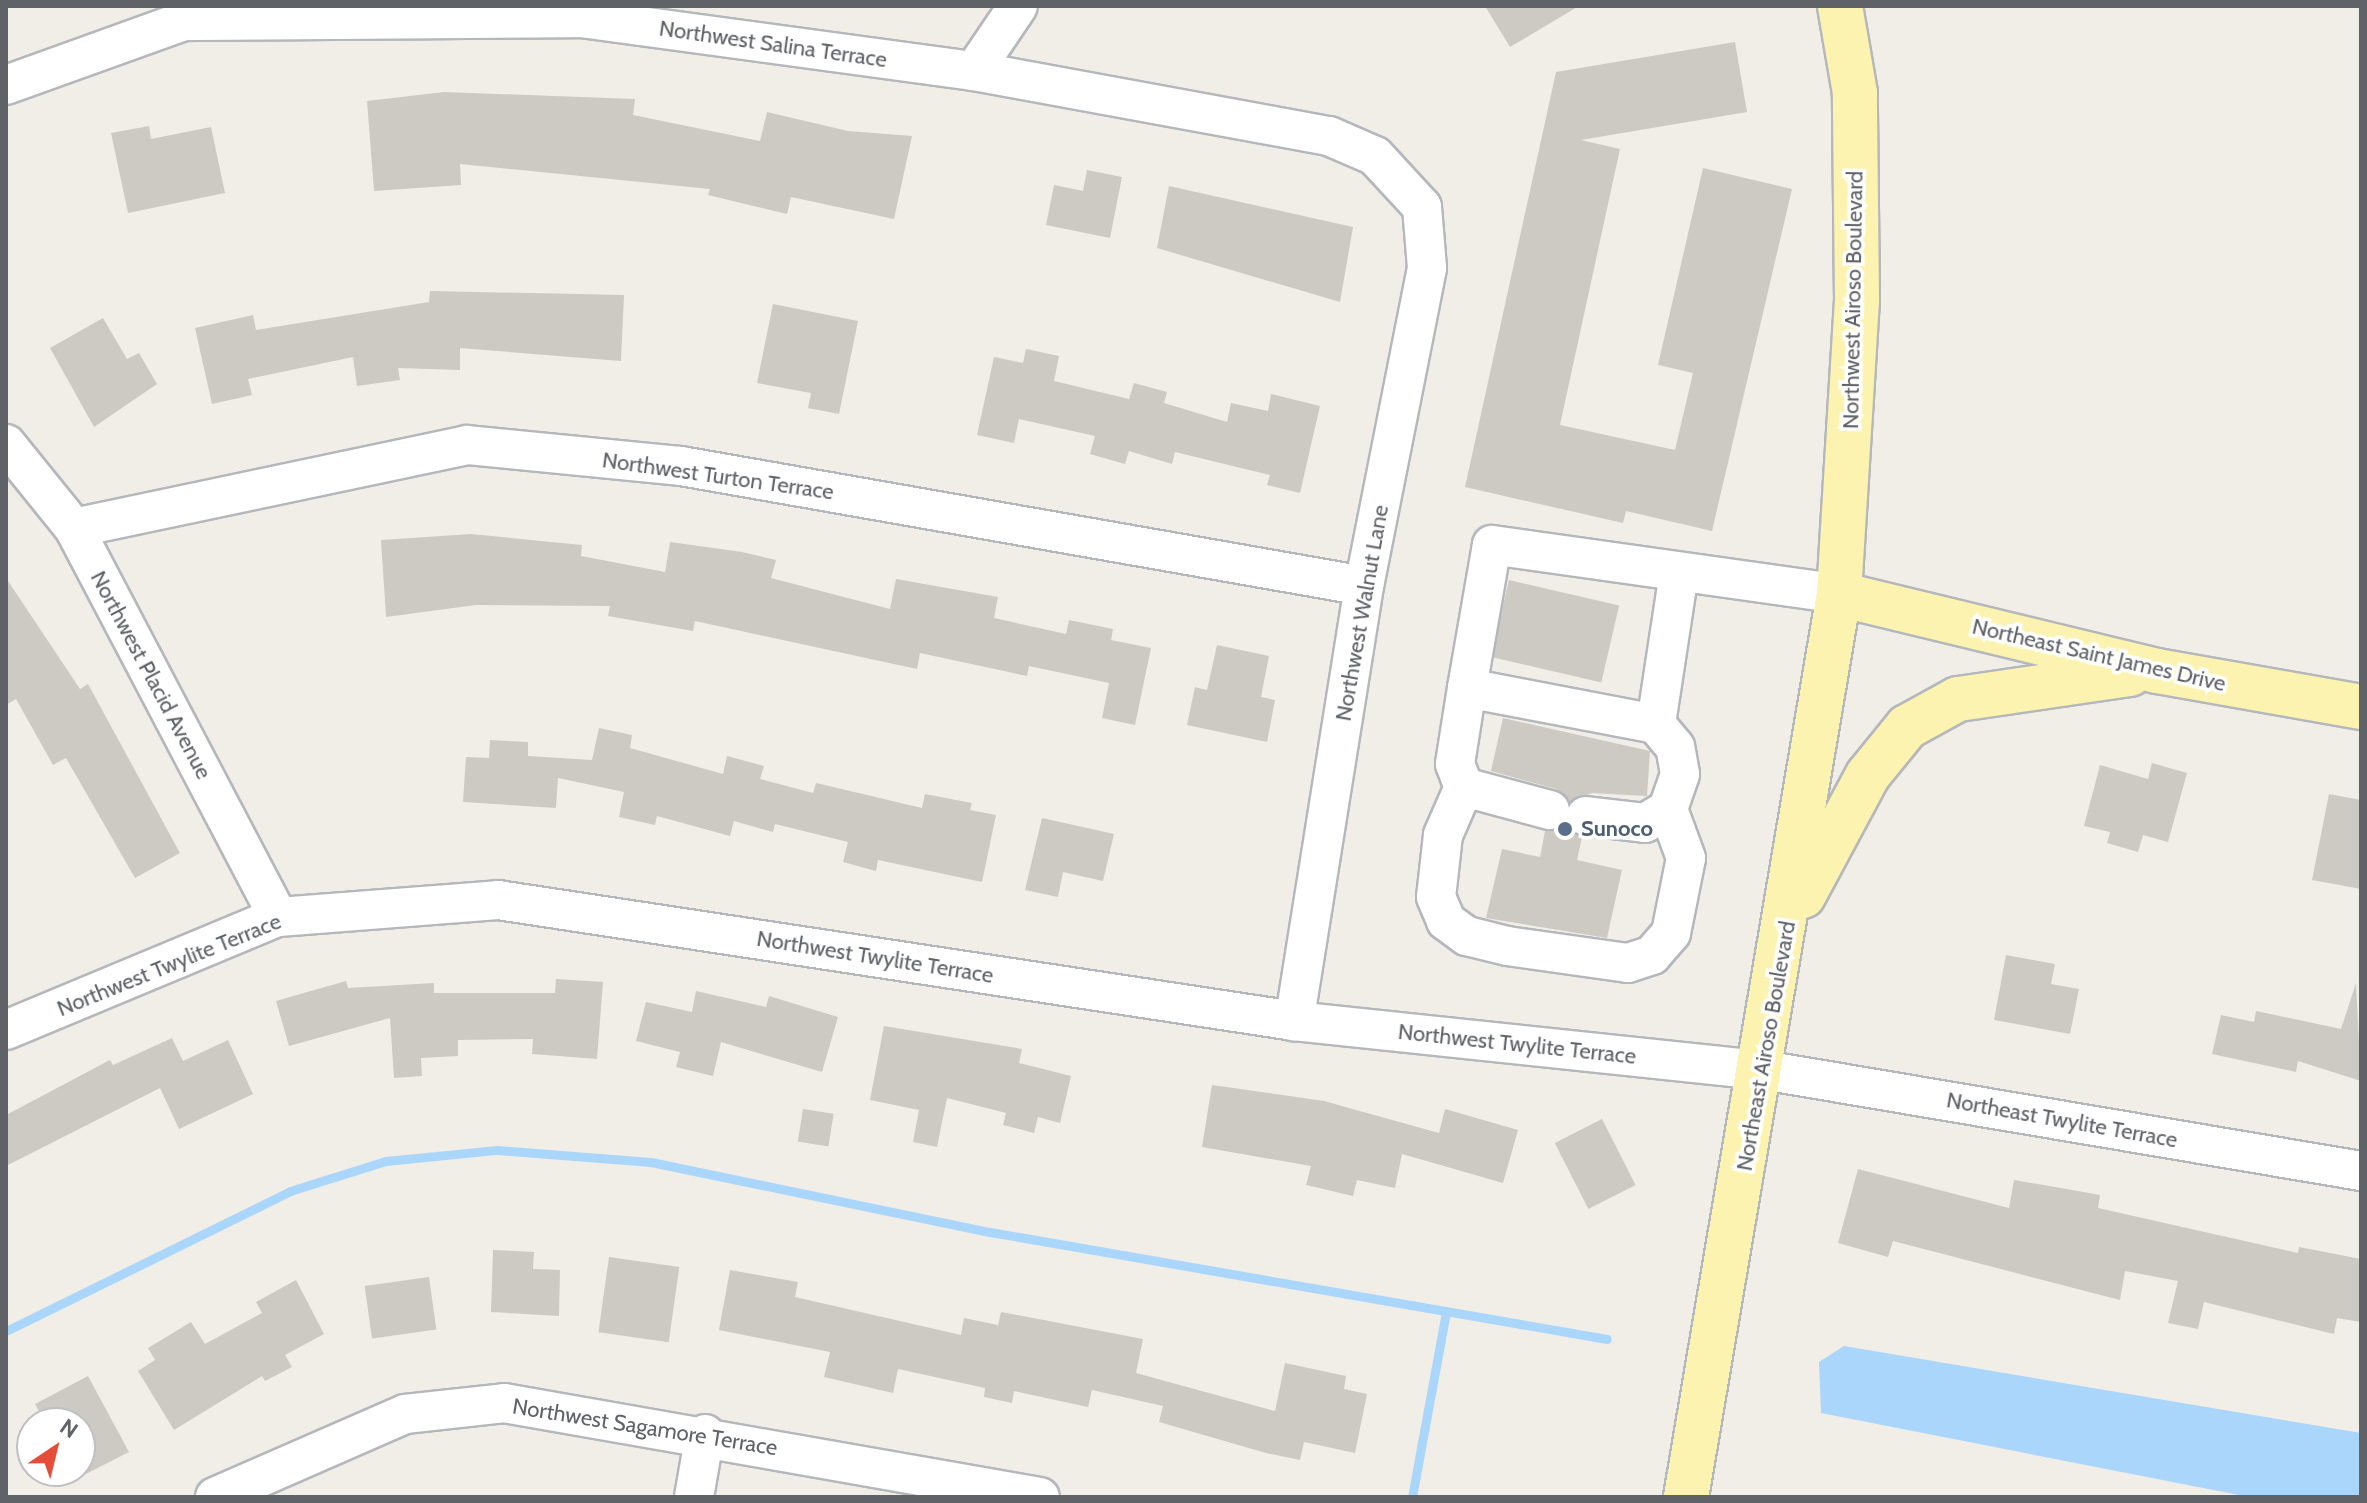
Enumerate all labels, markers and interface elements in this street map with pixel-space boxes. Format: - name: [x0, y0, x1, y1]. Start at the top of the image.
- street label: Northwest Salina Terrace: [657, 15, 889, 73]
- street label: Northwest Airoso Boulevard: [1838, 171, 1868, 429]
- street label: Northwest Turton Terrace: [601, 447, 835, 505]
- street label: Northwest Walnut Lane: [1330, 503, 1394, 723]
- street label: Northwest Placid Avenue: [85, 566, 217, 784]
- street label: Northeast Saint James Drive: [1970, 613, 2228, 697]
- place label: Sunoco: [1581, 816, 1653, 842]
- marker: Sunoco: [1556, 820, 1574, 838]
- street label: Northwest Twylite Terrace: [53, 908, 285, 1022]
- street label: Northeast Airoso Boulevard: [1731, 919, 1801, 1173]
- street label: Northwest Twylite Terrace: [755, 925, 995, 989]
- street label: Northwest Twylite Terrace: [1397, 1018, 1637, 1070]
- street label: Northeast Twylite Terrace: [1944, 1087, 2180, 1153]
- street label: Northwest Sagamore Terrace: [511, 1393, 779, 1461]
- north arrow: [16, 1407, 96, 1487]
- text: N: [55, 1413, 83, 1444]

